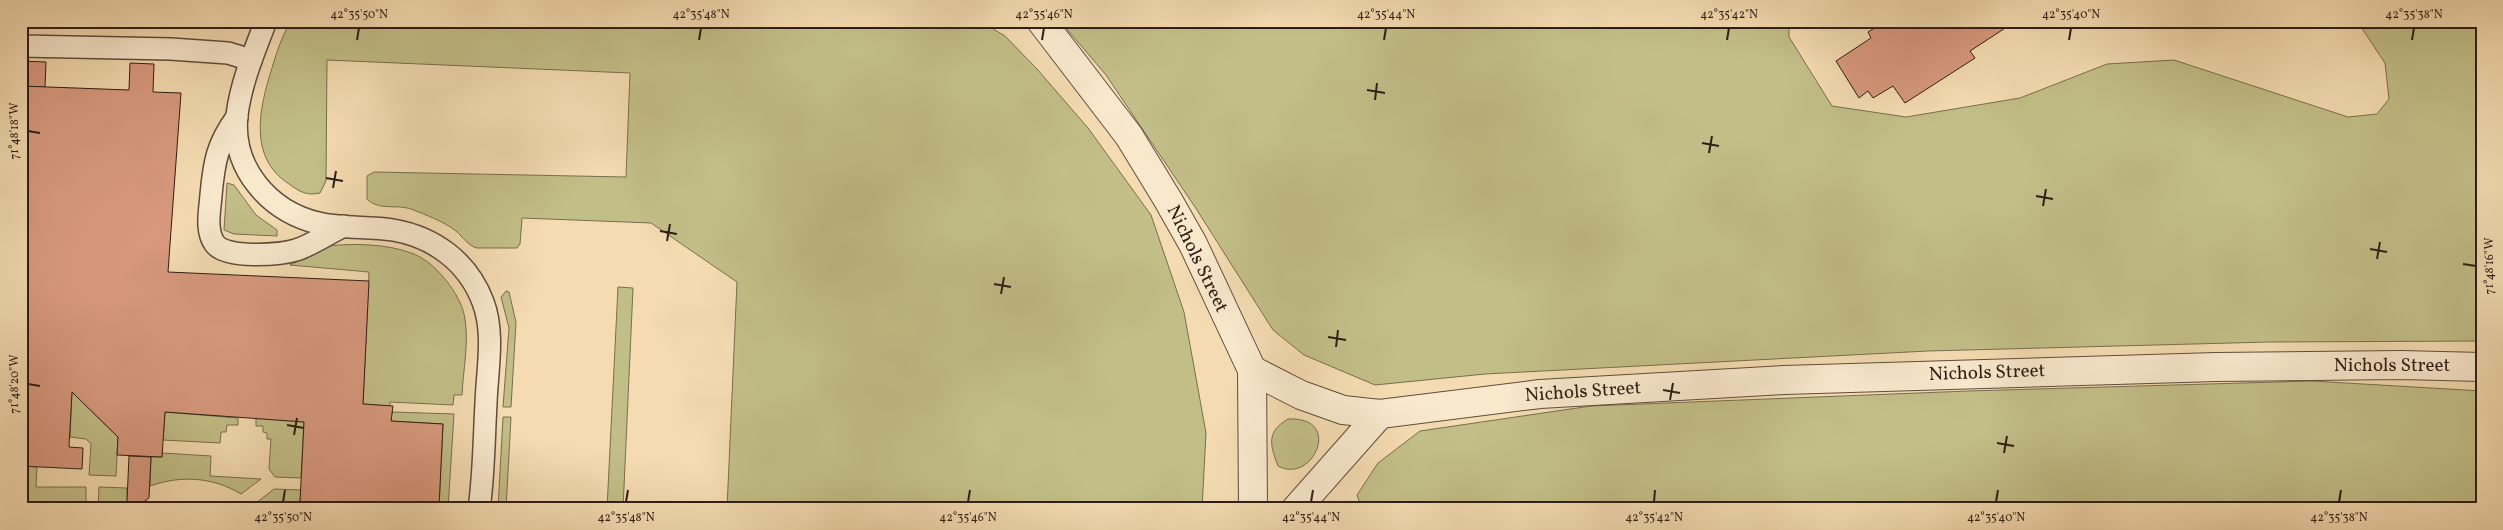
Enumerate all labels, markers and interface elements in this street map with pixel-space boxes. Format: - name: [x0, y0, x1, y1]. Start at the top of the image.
- text: 42°35'50"N: [330, 7, 388, 23]
- text: 42°35'48"N: [672, 7, 730, 23]
- text: 42°35'46"N: [1015, 7, 1073, 23]
- text: 42°35'44"N: [1357, 7, 1415, 23]
- text: 42°35'42"N: [1700, 7, 1758, 23]
- text: 42°35'40"N: [2042, 7, 2100, 23]
- text: 42°35'38"N: [2385, 7, 2443, 23]
- text: 71°48'18"W: [7, 103, 23, 159]
- street label: Nichols Street: [1160, 201, 1234, 317]
- text: 71°48'16"W: [2482, 238, 2498, 294]
- street label: Nichols Street: [2334, 353, 2451, 379]
- text: 71°48'20"W: [7, 354, 23, 414]
- street label: Nichols Street: [1928, 358, 2046, 388]
- street label: Nichols Street: [1524, 375, 1642, 409]
- text: 42°35'50"N: [254, 510, 312, 526]
- text: 42°35'48"N: [597, 510, 655, 526]
- text: 42°35'46"N: [939, 510, 997, 526]
- text: 42°35'44"N: [1282, 510, 1340, 526]
- text: 42°35'42"N: [1625, 510, 1683, 526]
- text: 42°35'40"N: [1967, 510, 2025, 526]
- text: 42°35'38"N: [2310, 510, 2368, 526]

